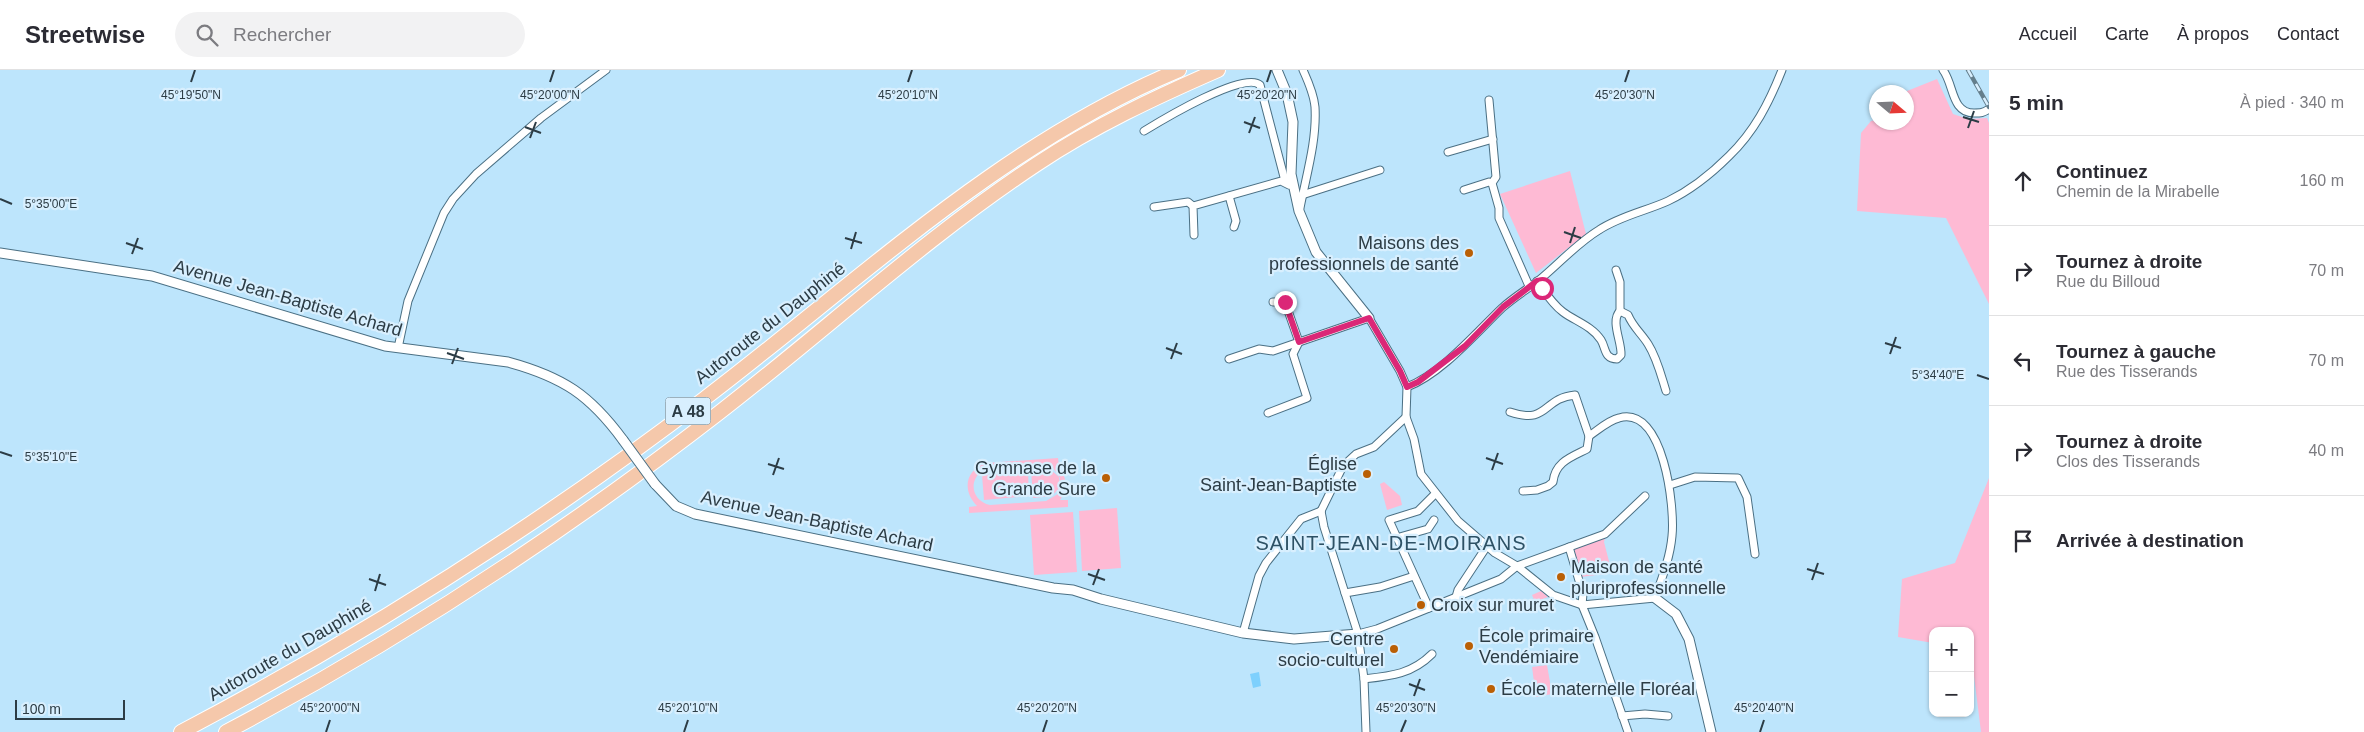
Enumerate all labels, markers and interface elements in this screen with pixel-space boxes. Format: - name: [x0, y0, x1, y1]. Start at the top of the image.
- search box: [175, 12, 525, 57]
- text: Streetwise: [25, 21, 145, 48]
- icon: search: [193, 21, 221, 49]
- text: Rechercher: [233, 24, 331, 45]
- text: Accueil: [2019, 24, 2077, 44]
- text: Carte: [2105, 24, 2149, 44]
- text: À propos: [2177, 24, 2249, 44]
- text: Contact: [2277, 24, 2339, 44]
- north arrow: [1869, 85, 1914, 130]
- text: 45°19'50"N: [161, 88, 221, 102]
- text: 45°20'00"N: [520, 88, 580, 102]
- text: 45°20'10"N: [878, 88, 938, 102]
- text: 45°20'20"N: [1237, 88, 1297, 102]
- text: 45°20'30"N: [1595, 88, 1655, 102]
- text: 5 min: [2009, 91, 2064, 114]
- text: À pied · 340 m: [2240, 94, 2344, 111]
- text: Continuez: [2056, 161, 2148, 182]
- icon: ahead: [2009, 167, 2037, 195]
- text: 160 m: [2300, 172, 2344, 189]
- text: Chemin de la Mirabelle: [2056, 183, 2220, 200]
- text: 5°35'00"E: [25, 197, 77, 211]
- place label: Maisons des professionnels de santé: [1269, 233, 1459, 274]
- marker: Maisons des professionnels de santé: [1463, 247, 1475, 259]
- text: Tournez à droite: [2056, 251, 2202, 272]
- street label: Avenue Jean-Baptiste Achard: [171, 256, 405, 340]
- icon: right: [2009, 257, 2037, 285]
- street label: Autoroute du Dauphiné: [691, 258, 849, 388]
- text: 70 m: [2308, 262, 2344, 279]
- text: Rue du Billoud: [2056, 273, 2160, 290]
- route start: [1531, 277, 1554, 300]
- route end: [1274, 291, 1297, 314]
- text: Tournez à gauche: [2056, 341, 2216, 362]
- icon: left: [2009, 347, 2037, 375]
- text: 70 m: [2308, 352, 2344, 369]
- text: Rue des Tisserands: [2056, 363, 2197, 380]
- text: 5°34'40"E: [1912, 368, 1964, 382]
- road number: A 48: [666, 398, 710, 424]
- text: Tournez à droite: [2056, 431, 2202, 452]
- icon: right: [2009, 437, 2037, 465]
- text: 40 m: [2308, 442, 2344, 459]
- text: 5°35'10"E: [25, 450, 77, 464]
- text: Clos des Tisserands: [2056, 453, 2200, 470]
- place label: Église Saint-Jean-Baptiste: [1200, 454, 1357, 495]
- place label: Gymnase de la Grande Sure: [975, 458, 1097, 499]
- marker: Église Saint-Jean-Baptiste: [1361, 468, 1373, 480]
- marker: Gymnase de la Grande Sure: [1100, 472, 1112, 484]
- street label: Avenue Jean-Baptiste Achard: [699, 487, 935, 555]
- icon: arrive: [2009, 527, 2037, 555]
- text: Arrivée à destination: [2056, 530, 2244, 551]
- district label: SAINT-JEAN-DE-MOIRANS: [1255, 532, 1527, 554]
- place label: Maison de santé pluriprofessionnelle: [1571, 557, 1726, 598]
- marker: Maison de santé pluriprofessionnelle: [1555, 571, 1567, 583]
- street label: Autoroute du Dauphiné: [205, 595, 375, 705]
- place label: Croix sur muret: [1431, 595, 1554, 615]
- marker: Croix sur muret: [1415, 599, 1427, 611]
- place label: École primaire Vendémiaire: [1479, 626, 1594, 667]
- map controls: [1929, 627, 1974, 717]
- button: +: [1929, 627, 1974, 672]
- place label: Centre socio-culturel: [1278, 629, 1384, 670]
- marker: École primaire Vendémiaire: [1463, 640, 1475, 652]
- marker: Centre socio-culturel: [1388, 643, 1400, 655]
- button: −: [1929, 672, 1974, 717]
- place label: École maternelle Floréal: [1501, 679, 1695, 699]
- marker: École maternelle Floréal: [1485, 683, 1497, 695]
- scale bar: [15, 697, 125, 720]
- text: 100 m: [22, 701, 61, 717]
- text: 45°20'00"N: [300, 701, 360, 715]
- text: 45°20'10"N: [658, 701, 718, 715]
- text: 45°20'20"N: [1017, 701, 1077, 715]
- text: 45°20'30"N: [1376, 701, 1436, 715]
- text: 45°20'40"N: [1734, 701, 1794, 715]

